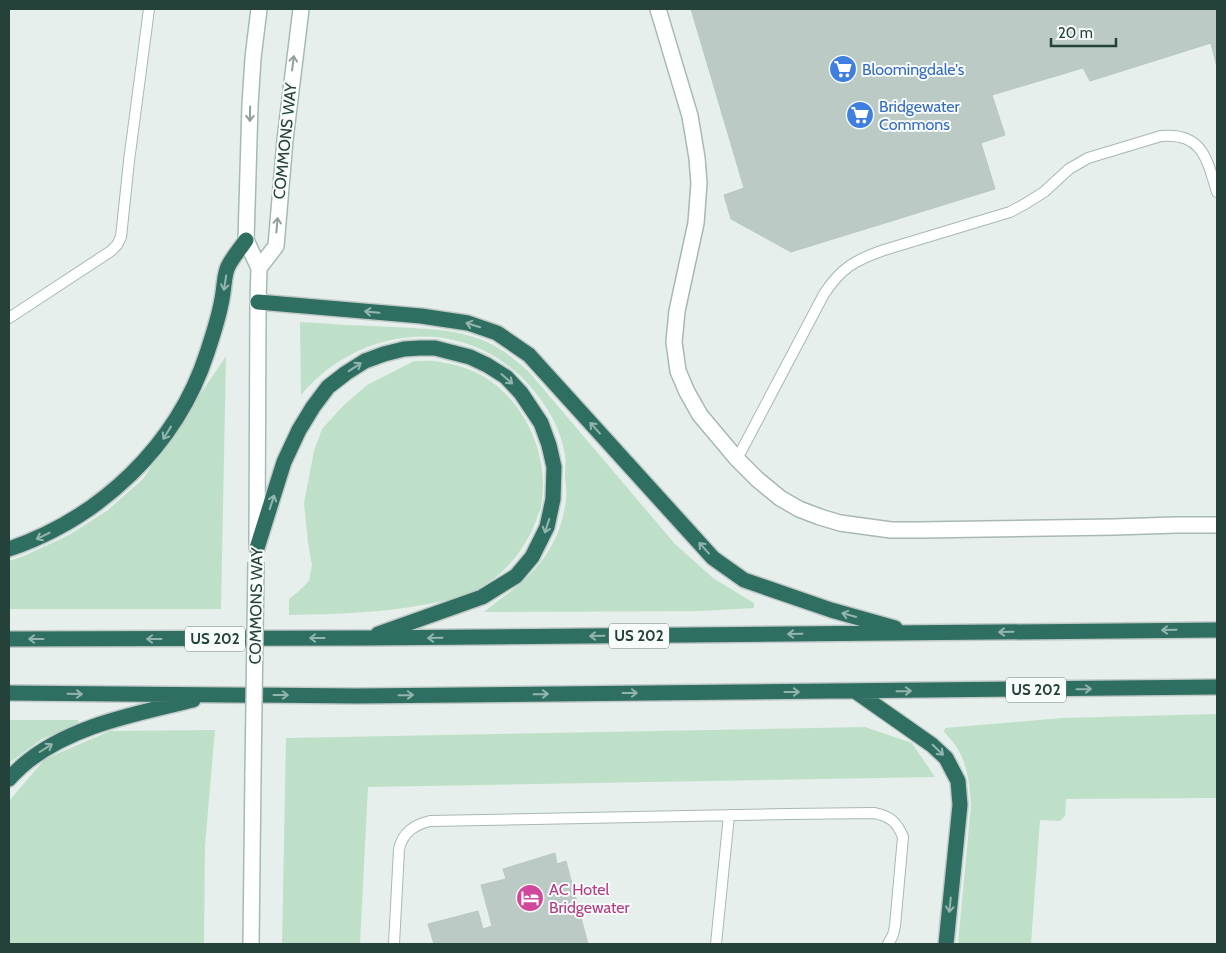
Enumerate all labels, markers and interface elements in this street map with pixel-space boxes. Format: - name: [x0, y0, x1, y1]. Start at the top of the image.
- scale bar: [1051, 15, 1116, 47]
- text: 20 m: [1058, 24, 1093, 42]
- supermarket icon: Bloomingdale's: [828, 54, 858, 84]
- one-way arrow: [288, 56, 298, 72]
- place label: Bloomingdale's: [862, 60, 965, 79]
- street label: COMMONS WAY: [269, 81, 301, 200]
- place label: Bridgewater Commons: [879, 97, 961, 134]
- supermarket icon: Bridgewater Commons: [845, 100, 875, 130]
- one-way arrow: [245, 106, 255, 122]
- one-way arrow: [273, 217, 282, 233]
- one-way arrow: [219, 275, 229, 291]
- one-way arrow: [365, 307, 381, 316]
- one-way arrow: [465, 320, 481, 330]
- one-way arrow: [348, 362, 362, 372]
- one-way arrow: [500, 373, 513, 384]
- one-way arrow: [589, 421, 601, 434]
- one-way arrow: [161, 426, 172, 440]
- one-way arrow: [267, 494, 277, 510]
- one-way arrow: [541, 518, 551, 534]
- one-way arrow: [36, 531, 51, 541]
- one-way arrow: [698, 542, 710, 555]
- street label: COMMONS WAY: [245, 547, 267, 665]
- one-way arrow: [842, 610, 858, 620]
- road number: US 202: [609, 624, 669, 648]
- road number: US 202: [185, 626, 245, 652]
- one-way arrow: [1161, 626, 1177, 635]
- one-way arrow: [998, 627, 1014, 637]
- one-way arrow: [787, 629, 803, 639]
- one-way arrow: [589, 631, 606, 641]
- one-way arrow: [309, 633, 326, 643]
- one-way arrow: [427, 633, 443, 642]
- one-way arrow: [29, 634, 45, 644]
- one-way arrow: [147, 634, 163, 644]
- road number: US 202: [1006, 678, 1066, 702]
- one-way arrow: [1076, 684, 1092, 694]
- one-way arrow: [896, 686, 912, 696]
- one-way arrow: [784, 687, 800, 697]
- one-way arrow: [621, 688, 637, 698]
- one-way arrow: [66, 689, 83, 699]
- one-way arrow: [533, 689, 549, 699]
- one-way arrow: [272, 690, 288, 700]
- one-way arrow: [398, 690, 414, 700]
- one-way arrow: [39, 743, 53, 753]
- one-way arrow: [931, 744, 944, 756]
- place label: AC Hotel Bridgewater: [549, 880, 631, 917]
- hotel icon: AC Hotel Bridgewater: [515, 883, 545, 913]
- one-way arrow: [945, 897, 955, 913]

